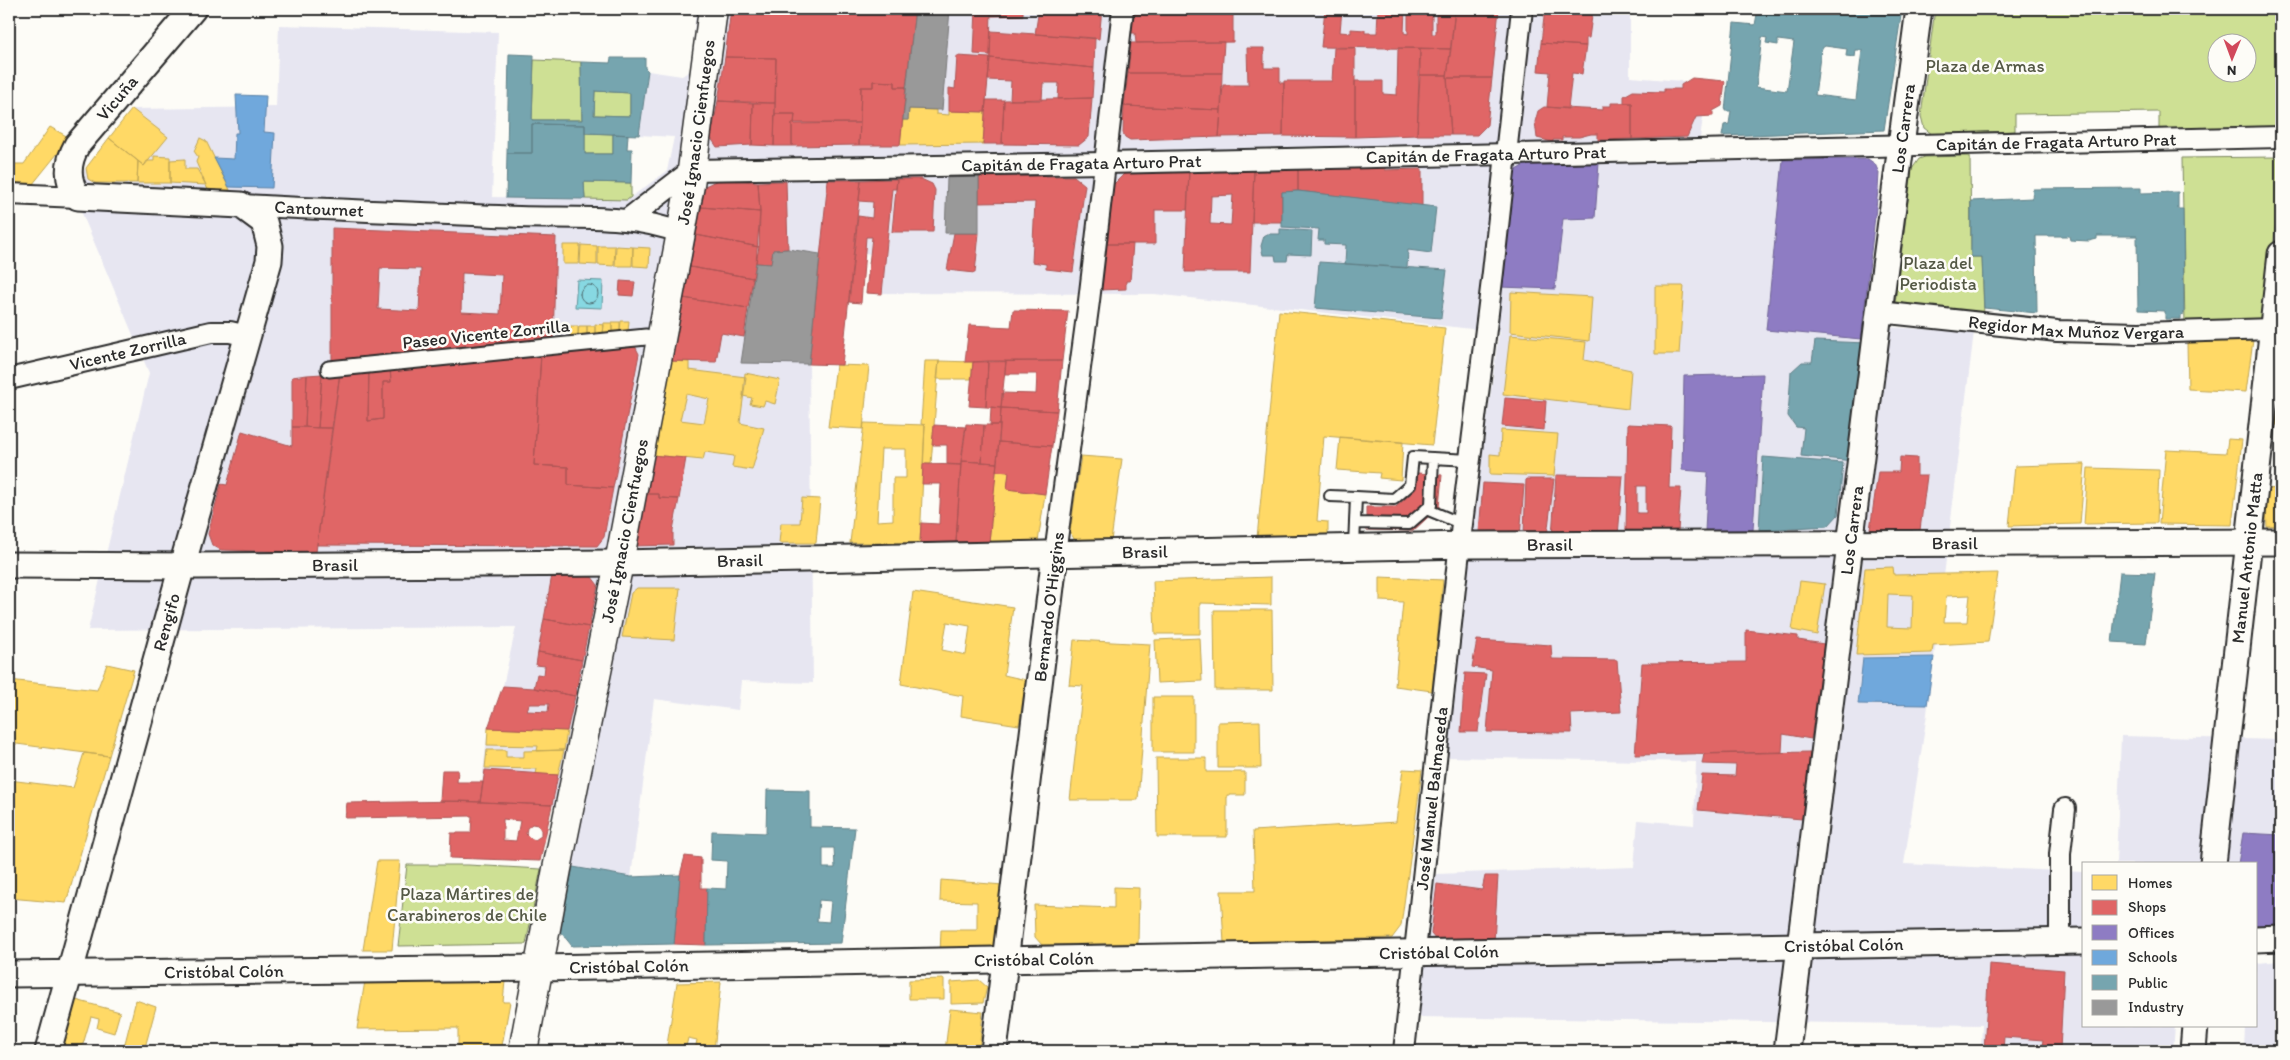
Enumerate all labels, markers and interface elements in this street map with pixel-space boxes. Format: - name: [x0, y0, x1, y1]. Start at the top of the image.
- north arrow: [2208, 32, 2258, 82]
- street label: José Ignacio Cienfuegos: [672, 38, 720, 227]
- park label: Plaza de Armas: [1926, 55, 2045, 77]
- text: N: [2227, 62, 2237, 79]
- street label: Vicuña: [92, 70, 143, 125]
- street label: Los Carrera: [1886, 82, 1920, 174]
- street label: Capitán de Fragata Arturo Prat: [1936, 128, 2177, 156]
- street label: Capitán de Fragata Arturo Prat: [1366, 141, 1607, 168]
- street label: Capitán de Fragata Arturo Prat: [961, 150, 1202, 176]
- street label: Cantournet: [274, 196, 364, 222]
- park label: Plaza del Periodista: [1899, 252, 1977, 295]
- street label: Regidor Max Muñoz Vergara: [1967, 311, 2185, 344]
- street label: Paseo Vicente Zorrilla: [401, 314, 571, 354]
- street label: Vicente Zorrilla: [67, 327, 189, 376]
- street label: José Ignacio Cienfuegos: [596, 437, 653, 625]
- street label: Manuel Antonio Matta: [2227, 471, 2268, 644]
- street label: Los Carrera: [1835, 483, 1868, 576]
- street label: Bernardo O'Higgins: [1029, 531, 1069, 683]
- street label: Brasil: [1932, 532, 1978, 554]
- street label: Brasil: [1527, 534, 1573, 556]
- street label: Brasil: [1122, 540, 1168, 563]
- street label: Brasil: [717, 549, 763, 572]
- street label: Brasil: [312, 554, 358, 576]
- street label: Rengifo: [148, 591, 185, 654]
- street label: José Manuel Balmaceda: [1411, 706, 1453, 891]
- legend: [2082, 862, 2258, 1028]
- text: Homes: [2128, 874, 2173, 892]
- park label: Plaza Mártires de Carabineros de Chile: [387, 883, 547, 926]
- text: Shops: [2128, 898, 2167, 916]
- text: Offices: [2128, 924, 2175, 942]
- street label: Cristóbal Colón: [1784, 933, 1904, 957]
- street label: Cristóbal Colón: [1379, 940, 1499, 964]
- street label: Cristóbal Colón: [974, 947, 1094, 971]
- text: Schools: [2128, 948, 2178, 966]
- street label: Cristóbal Colón: [569, 954, 689, 978]
- street label: Cristóbal Colón: [164, 960, 284, 983]
- text: Public: [2128, 974, 2168, 992]
- text: Industry: [2128, 998, 2184, 1016]

